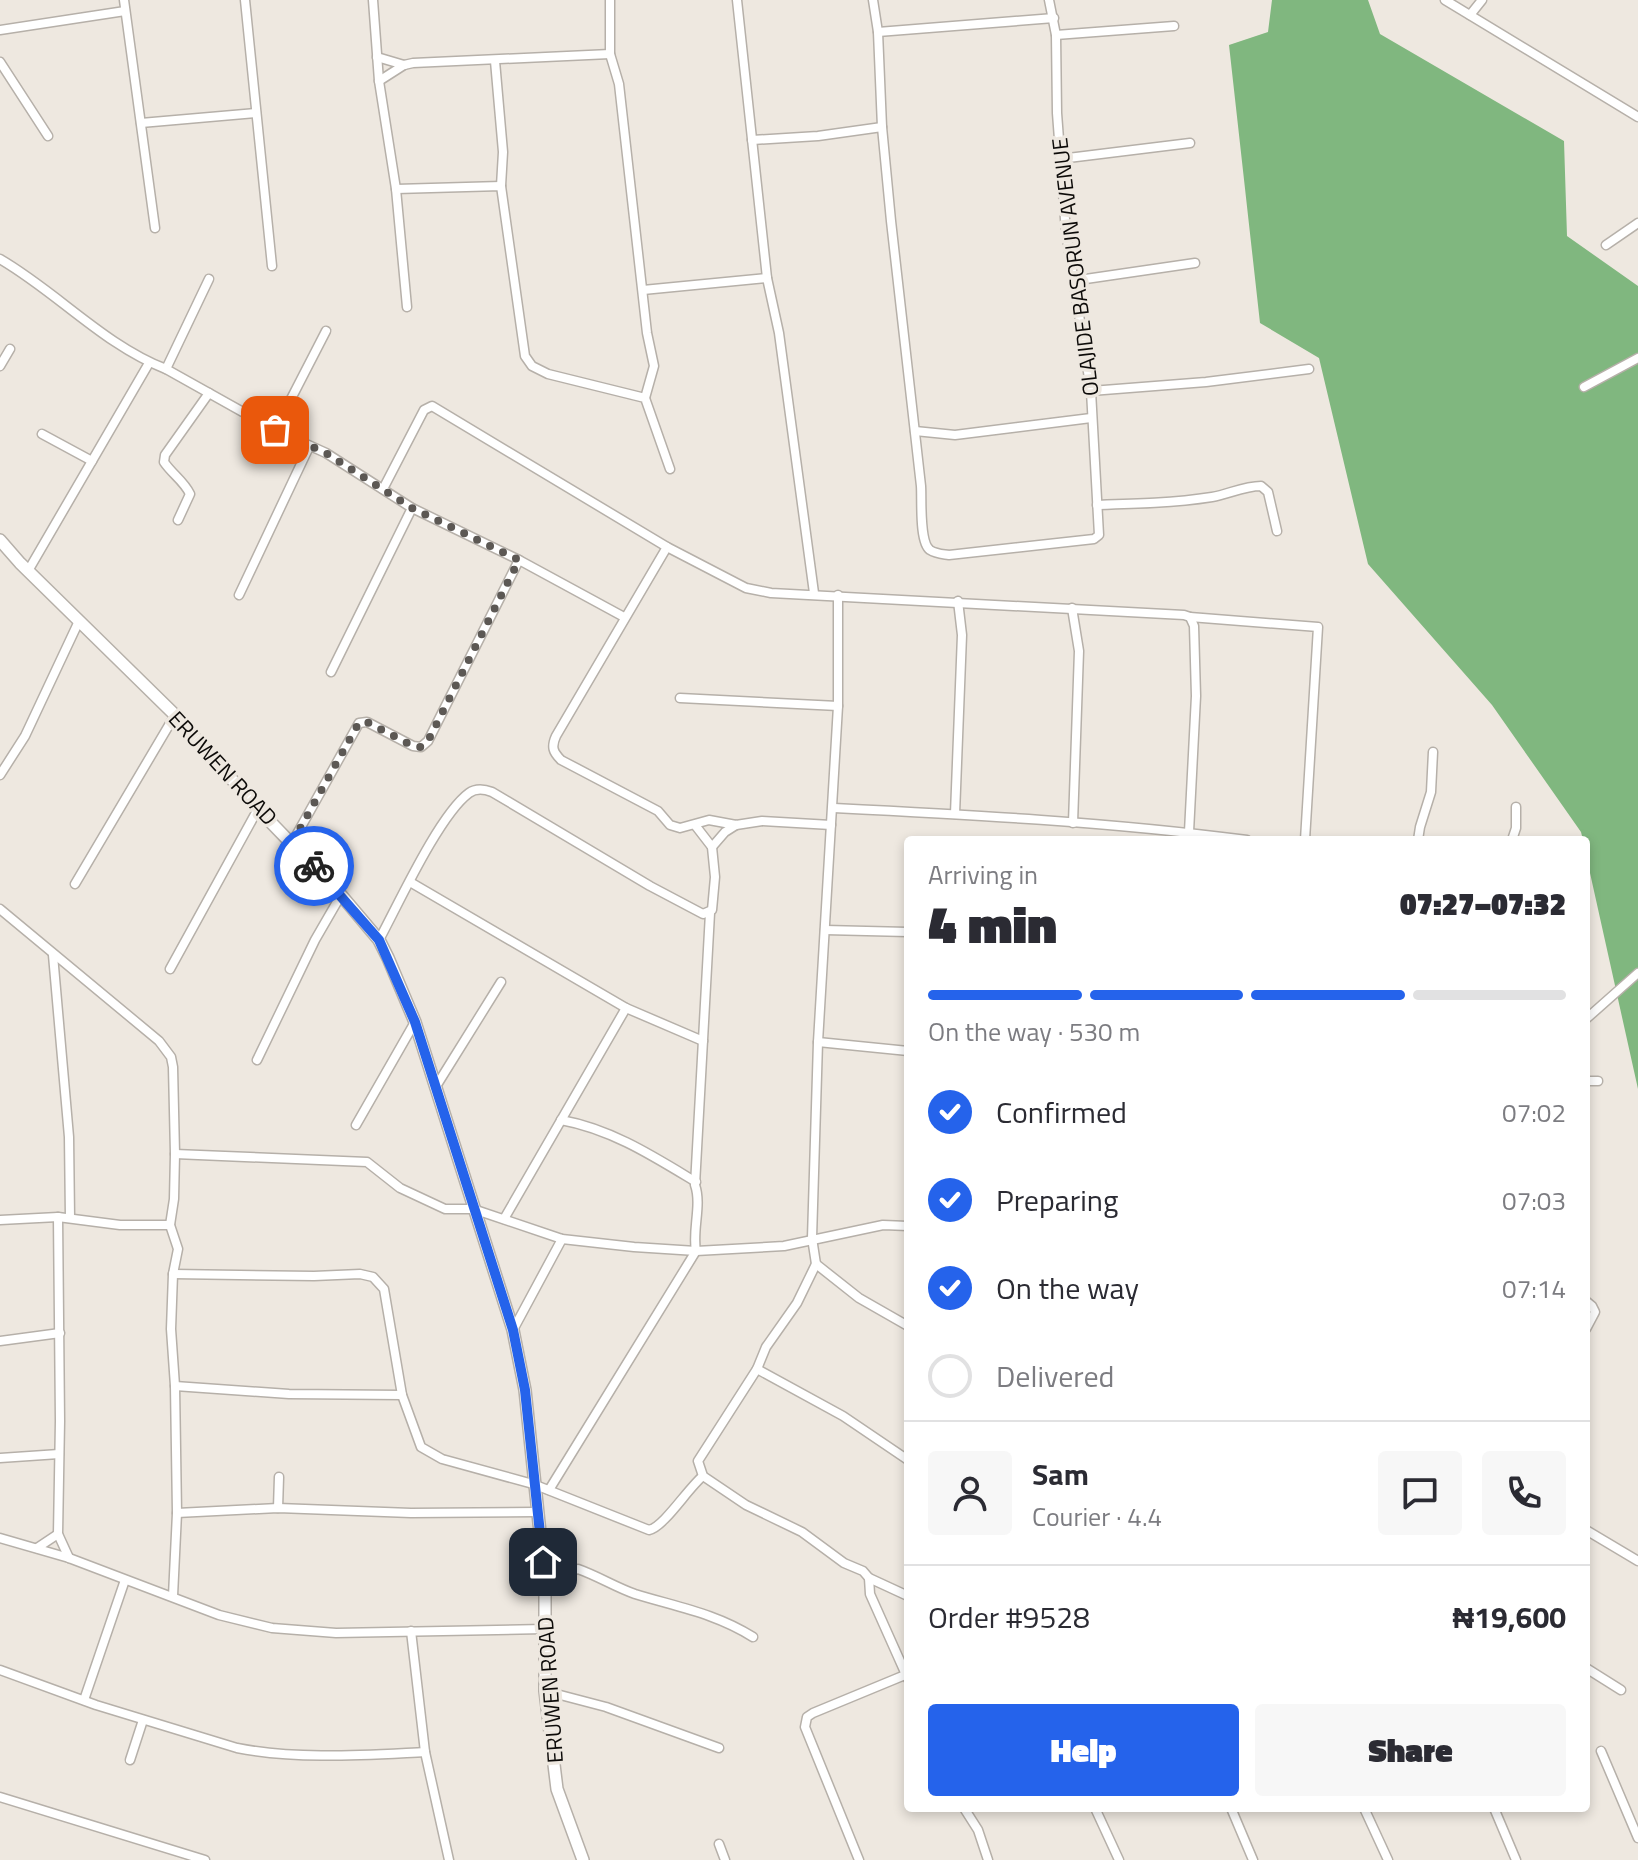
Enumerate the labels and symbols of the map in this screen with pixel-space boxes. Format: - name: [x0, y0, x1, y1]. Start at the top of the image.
- street label: OLAJIDE BASORUN AVENUE: [1042, 136, 1108, 398]
- pin: [241, 396, 309, 464]
- street label: ERUWEN ROAD: [161, 703, 285, 833]
- courier: [274, 826, 354, 906]
- pin: [509, 1528, 577, 1596]
- street label: ERUWEN ROAD: [528, 1616, 572, 1764]

